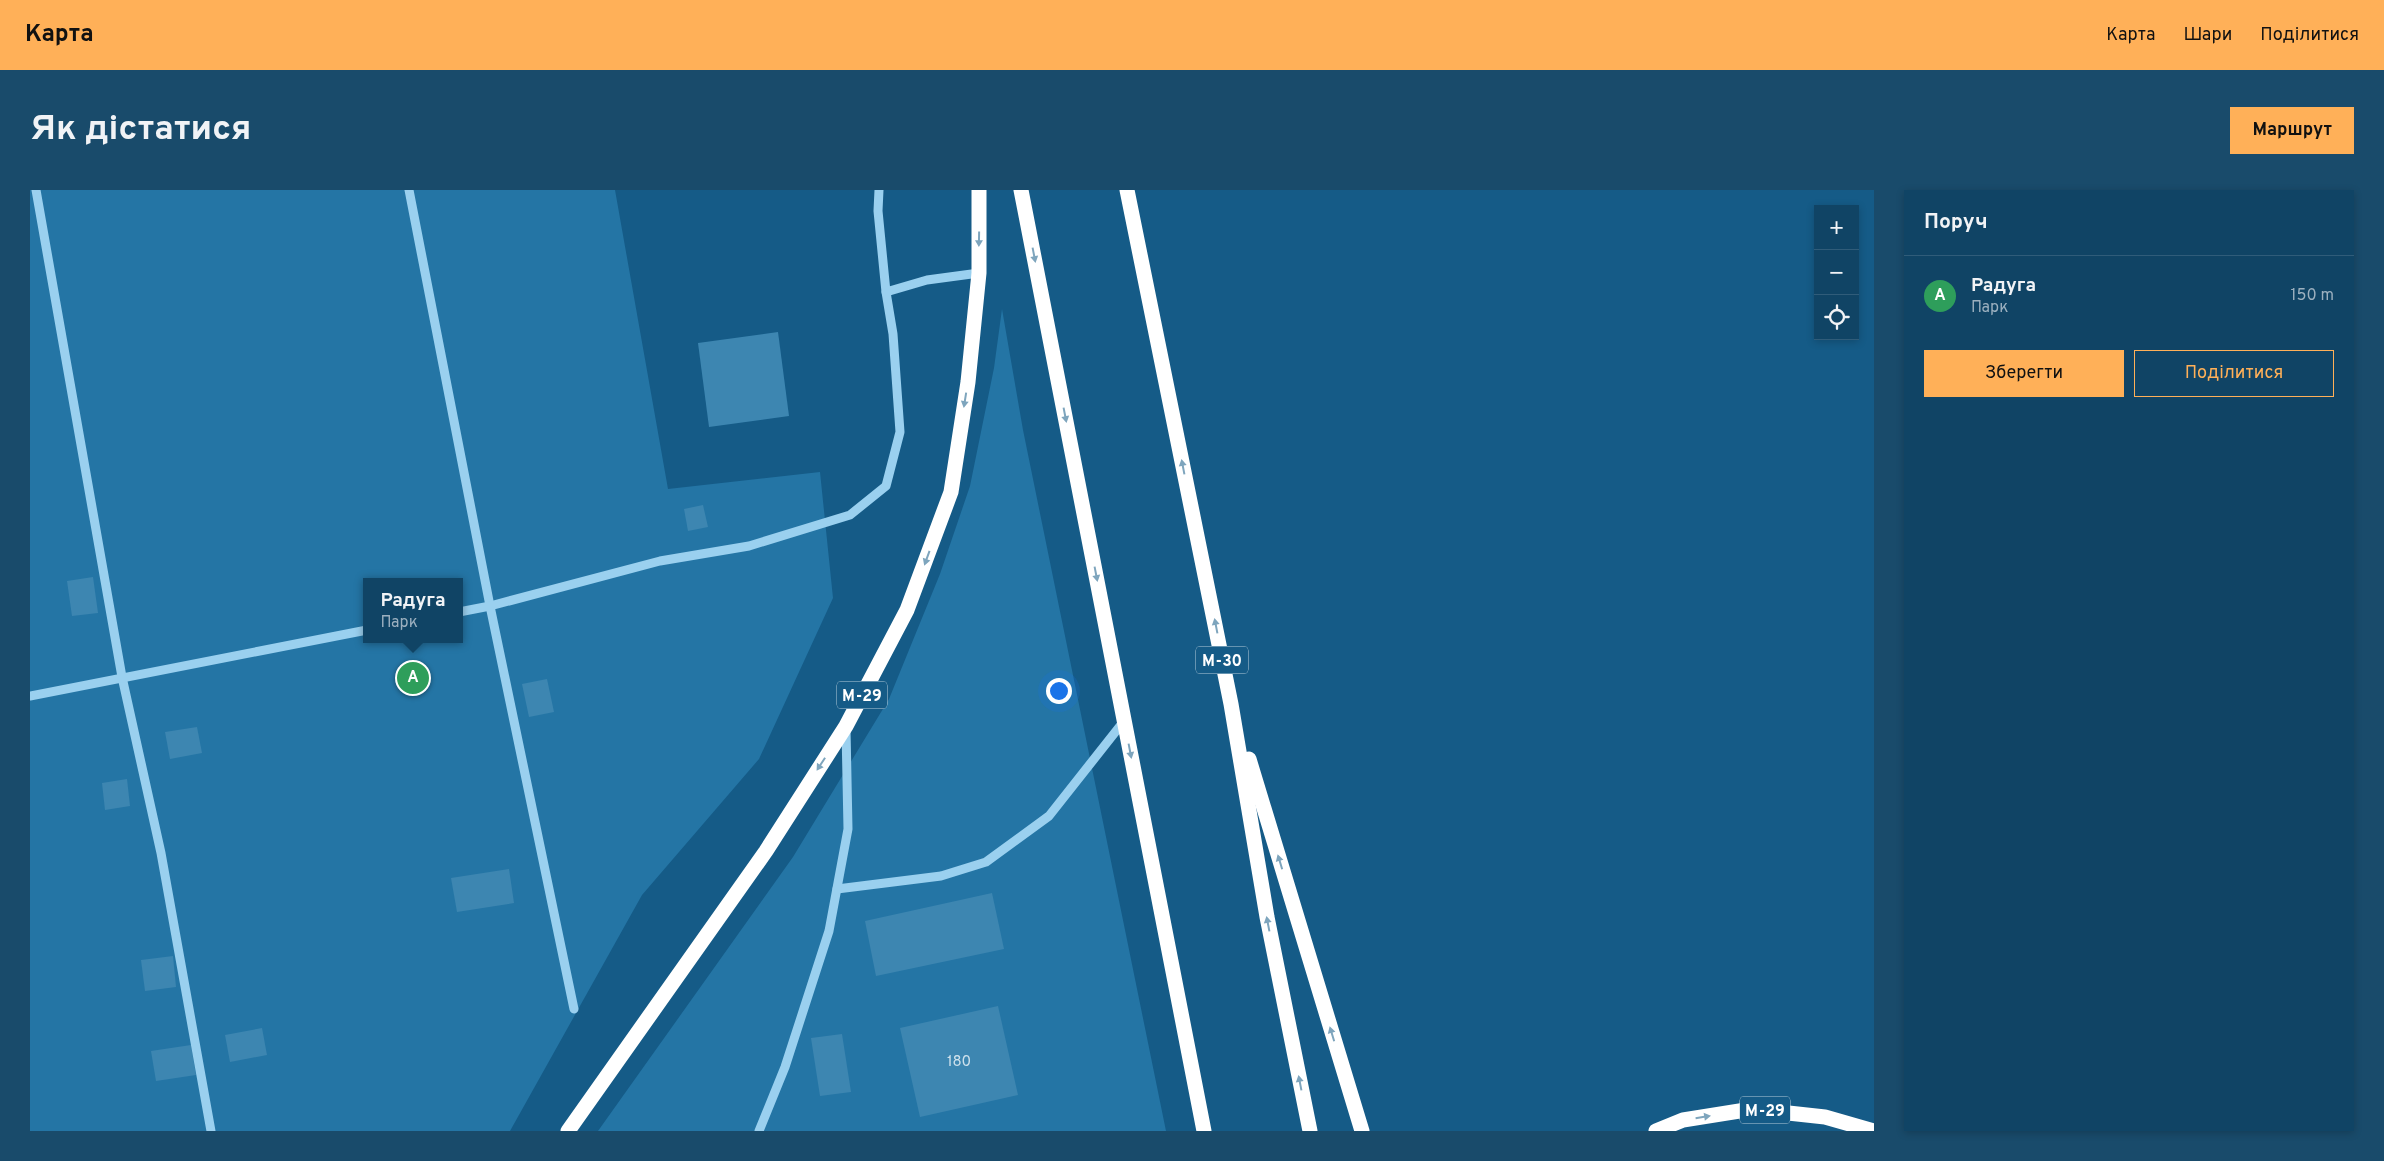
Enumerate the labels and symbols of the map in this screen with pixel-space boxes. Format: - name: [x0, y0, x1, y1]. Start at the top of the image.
- one-way arrow: [975, 231, 983, 247]
- one-way arrow: [1030, 247, 1038, 263]
- one-way arrow: [961, 393, 969, 409]
- one-way arrow: [1061, 407, 1069, 422]
- one-way arrow: [1179, 459, 1187, 474]
- one-way arrow: [922, 550, 930, 565]
- one-way arrow: [1092, 567, 1100, 583]
- one-way arrow: [1211, 618, 1219, 634]
- road number: М-30: [1196, 646, 1248, 674]
- pin: A: [397, 659, 429, 697]
- your location: [1046, 678, 1072, 704]
- road number: М-29: [837, 682, 887, 708]
- one-way arrow: [1126, 743, 1134, 758]
- one-way arrow: [817, 758, 826, 771]
- one-way arrow: [1276, 854, 1284, 869]
- one-way arrow: [1264, 915, 1272, 931]
- one-way arrow: [1328, 1026, 1336, 1041]
- house number: 180: [947, 1053, 971, 1072]
- one-way arrow: [1296, 1075, 1304, 1091]
- road number: М-29: [1740, 1096, 1790, 1124]
- one-way arrow: [1695, 1112, 1711, 1120]

